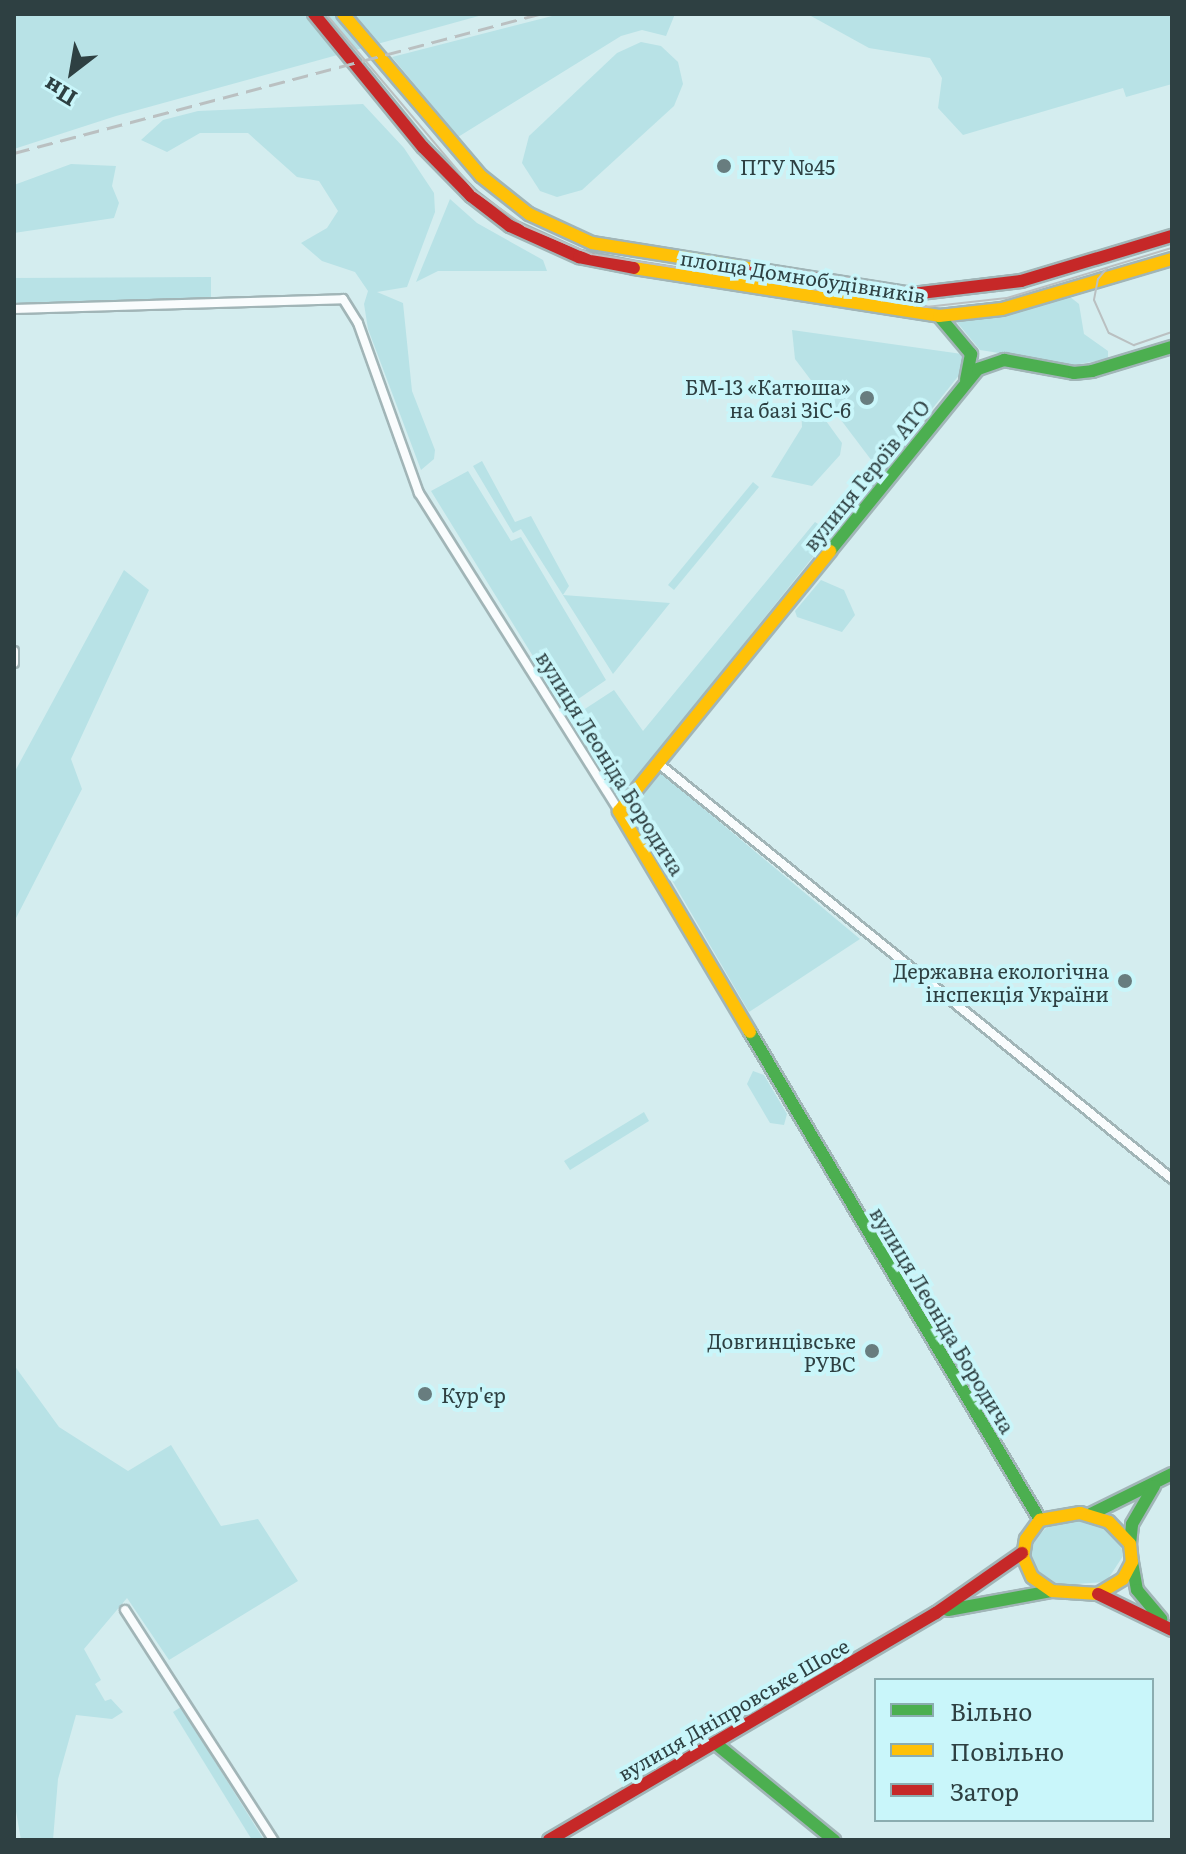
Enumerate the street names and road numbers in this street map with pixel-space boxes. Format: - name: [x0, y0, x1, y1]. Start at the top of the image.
- street label: площа Домнобудівників: [679, 245, 927, 307]
- street label: вулиця Героїв АТО: [798, 395, 934, 555]
- street label: вулиця Леоніда Бородича: [532, 647, 690, 879]
- street label: вулиця Леоніда Бородича: [866, 1203, 1020, 1437]
- street label: вулиця Дніпровське Шосе: [613, 1633, 853, 1785]

